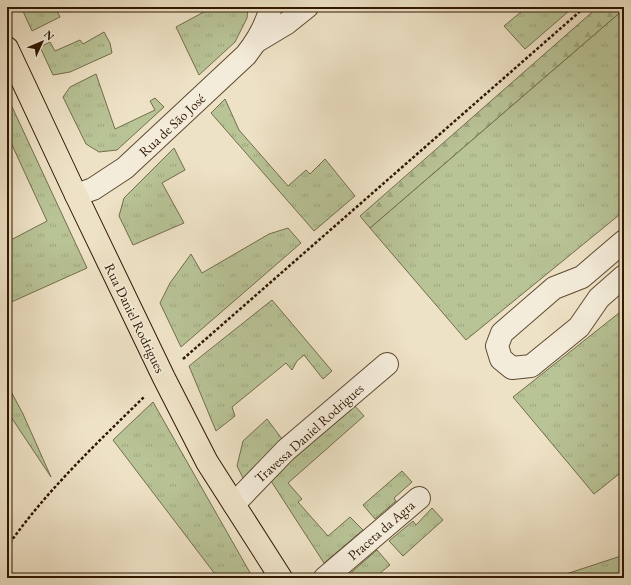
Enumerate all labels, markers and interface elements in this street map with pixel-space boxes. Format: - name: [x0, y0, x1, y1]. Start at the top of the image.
- north arrow: [22, 22, 62, 62]
- text: N: [41, 27, 57, 43]
- street label: Rua de São José: [135, 89, 209, 160]
- street label: Rua Daniel Rodrigues: [101, 260, 170, 376]
- street label: Travessa Daniel Rodrigues: [251, 379, 368, 487]
- street label: Praceta da Agra: [344, 496, 419, 564]

